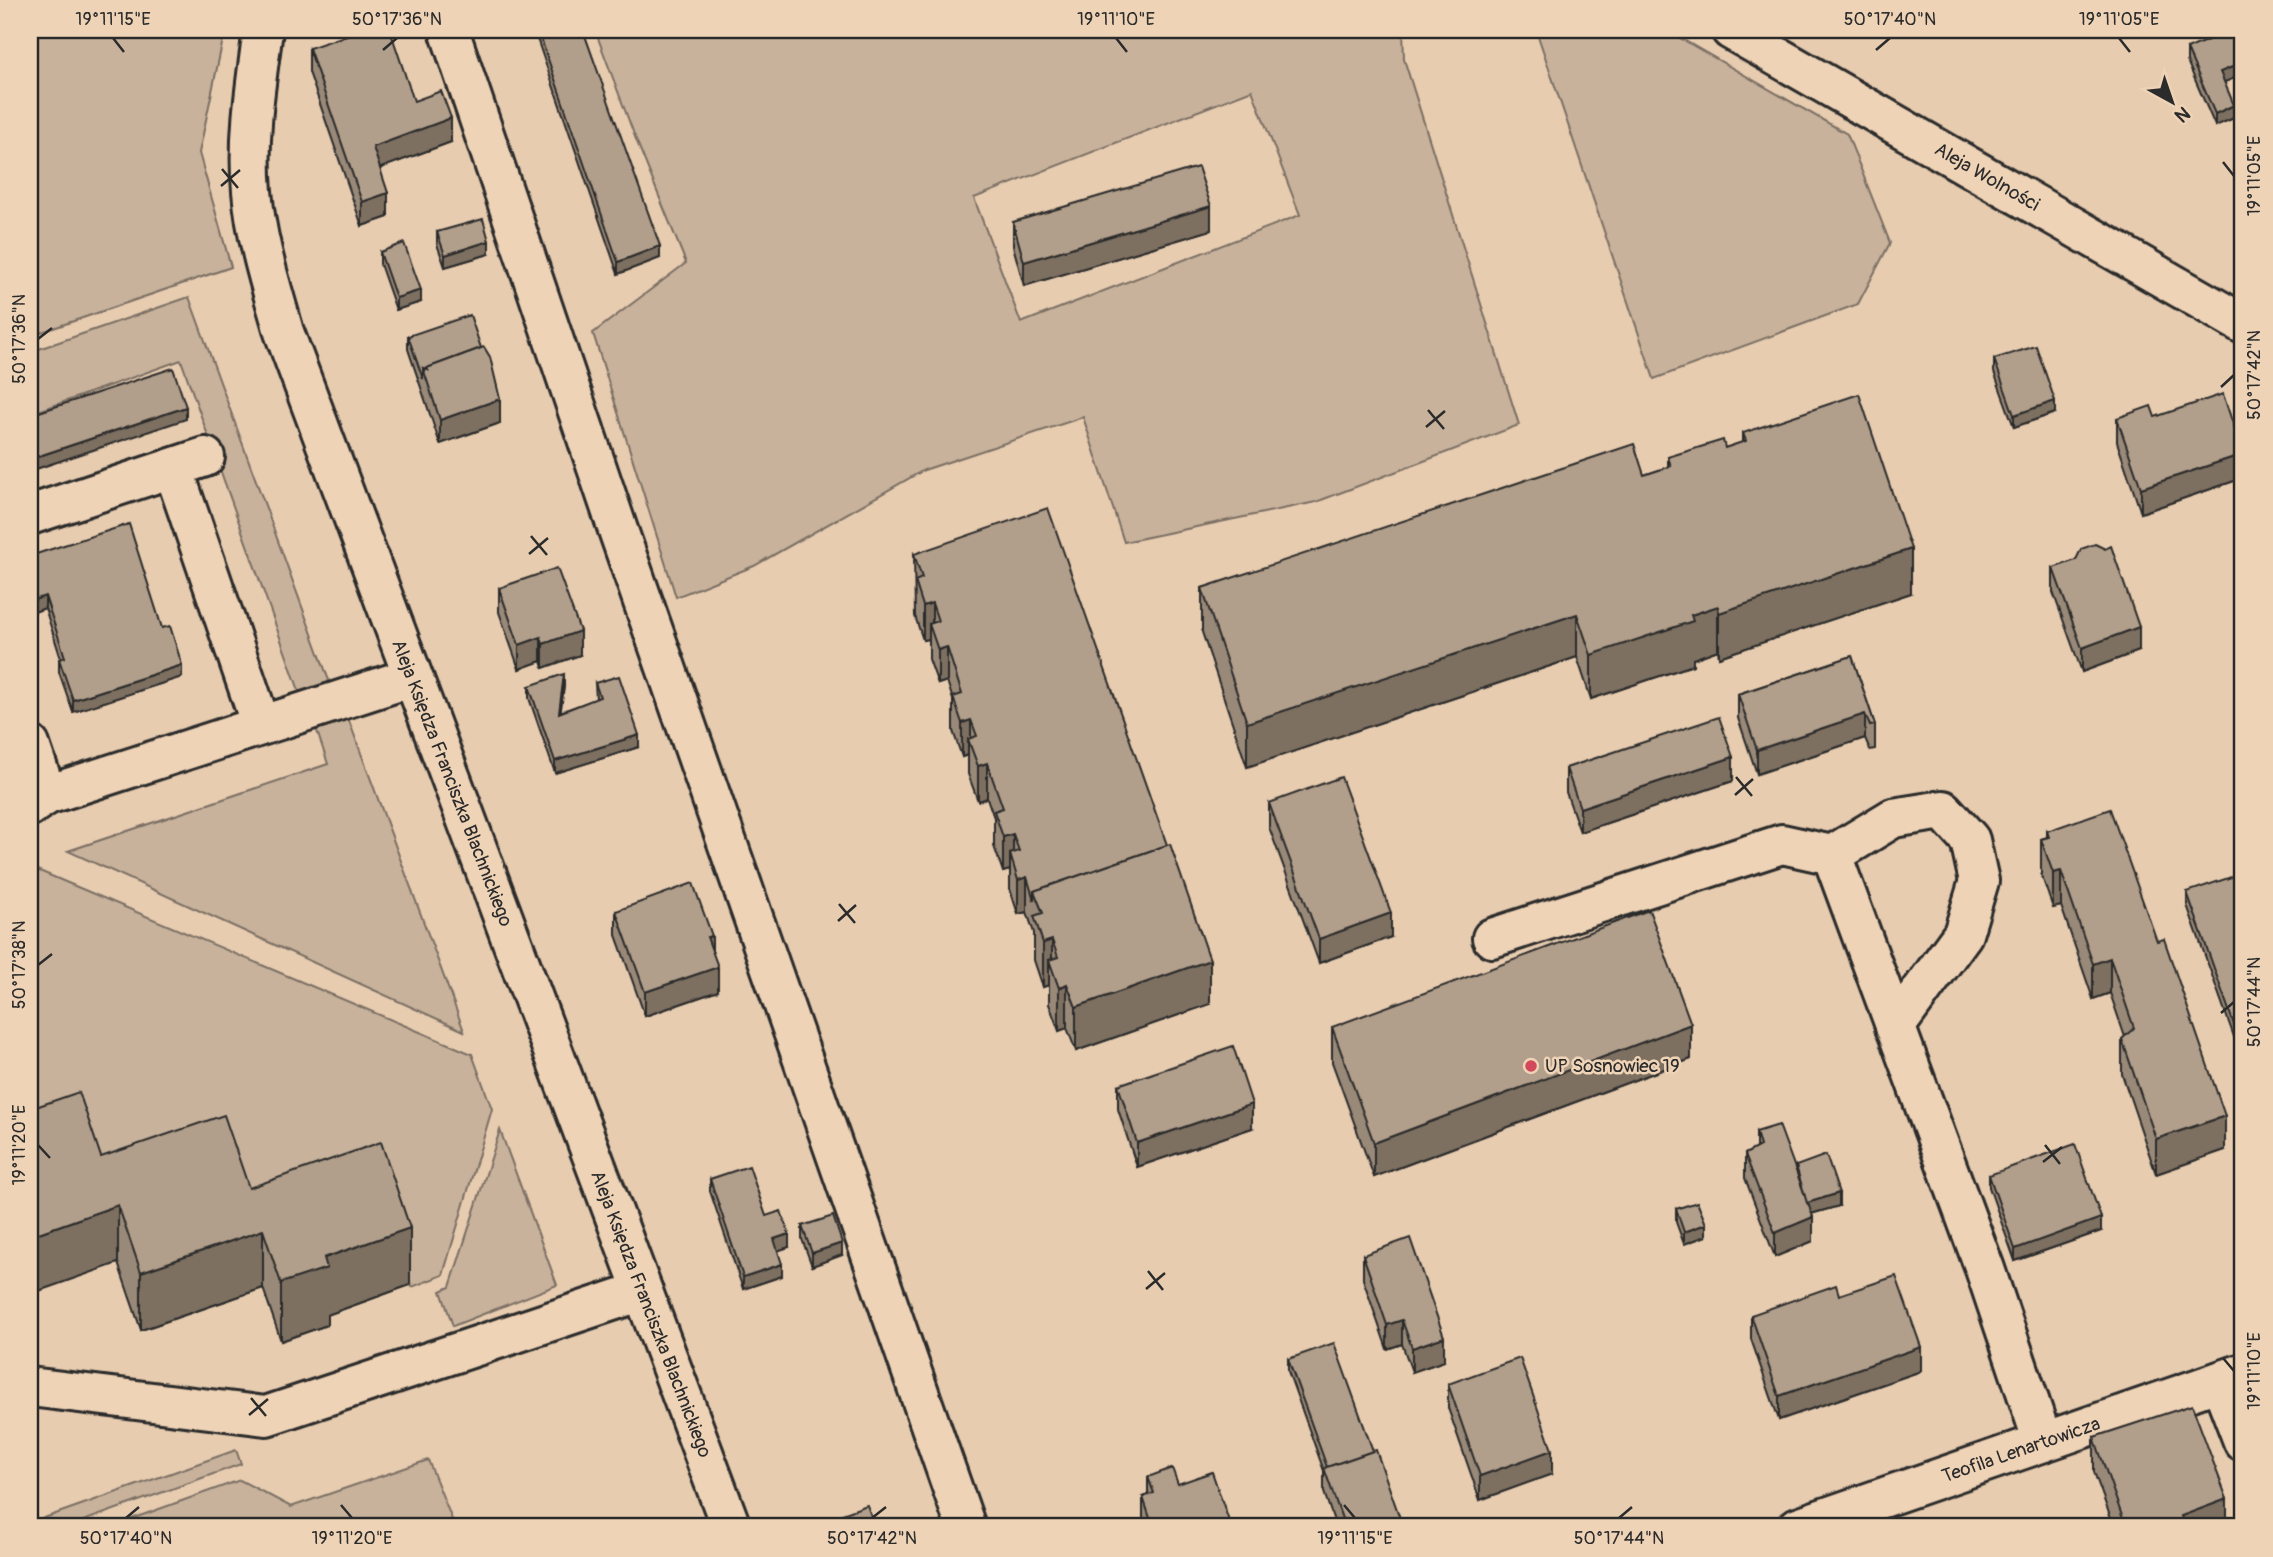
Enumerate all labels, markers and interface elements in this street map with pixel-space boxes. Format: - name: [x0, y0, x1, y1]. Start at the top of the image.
- text: 19°11'15"E: [75, 8, 151, 31]
- text: 50°17'36"N: [352, 8, 442, 31]
- text: 19°11'10"E: [1077, 8, 1155, 31]
- text: 50°17'40"N: [1844, 8, 1936, 31]
- text: 19°11'05"E: [2079, 8, 2159, 31]
- north arrow: [2136, 66, 2206, 136]
- text: N: [2170, 101, 2195, 128]
- text: 19°11'05"E: [2243, 136, 2266, 216]
- street label: Aleja Wolności: [1930, 137, 2044, 217]
- text: 50°17'36"N: [8, 294, 31, 384]
- text: 50°17'42"N: [2243, 330, 2266, 420]
- street label: Aleja Księdza Franciszka Blachnickiego: [386, 636, 518, 930]
- text: 50°17'38"N: [8, 921, 31, 1009]
- text: 50°17'44"N: [2243, 957, 2266, 1047]
- place label: UP Sosnowiec 19: [1545, 1054, 1680, 1078]
- marker: UP Sosnowiec 19: [1523, 1058, 1539, 1074]
- text: 19°11'20"E: [8, 1105, 31, 1185]
- street label: Aleja Księdza Franciszka Blachnickiego: [585, 1167, 717, 1461]
- text: 19°11'10"E: [2243, 1332, 2266, 1410]
- street label: Teofila Lenartowicza: [1939, 1412, 2103, 1488]
- text: 50°17'40"N: [80, 1527, 172, 1550]
- text: 19°11'20"E: [312, 1527, 392, 1550]
- text: 50°17'42"N: [827, 1527, 917, 1550]
- text: 19°11'15"E: [1317, 1527, 1393, 1550]
- text: 50°17'44"N: [1574, 1527, 1664, 1550]

